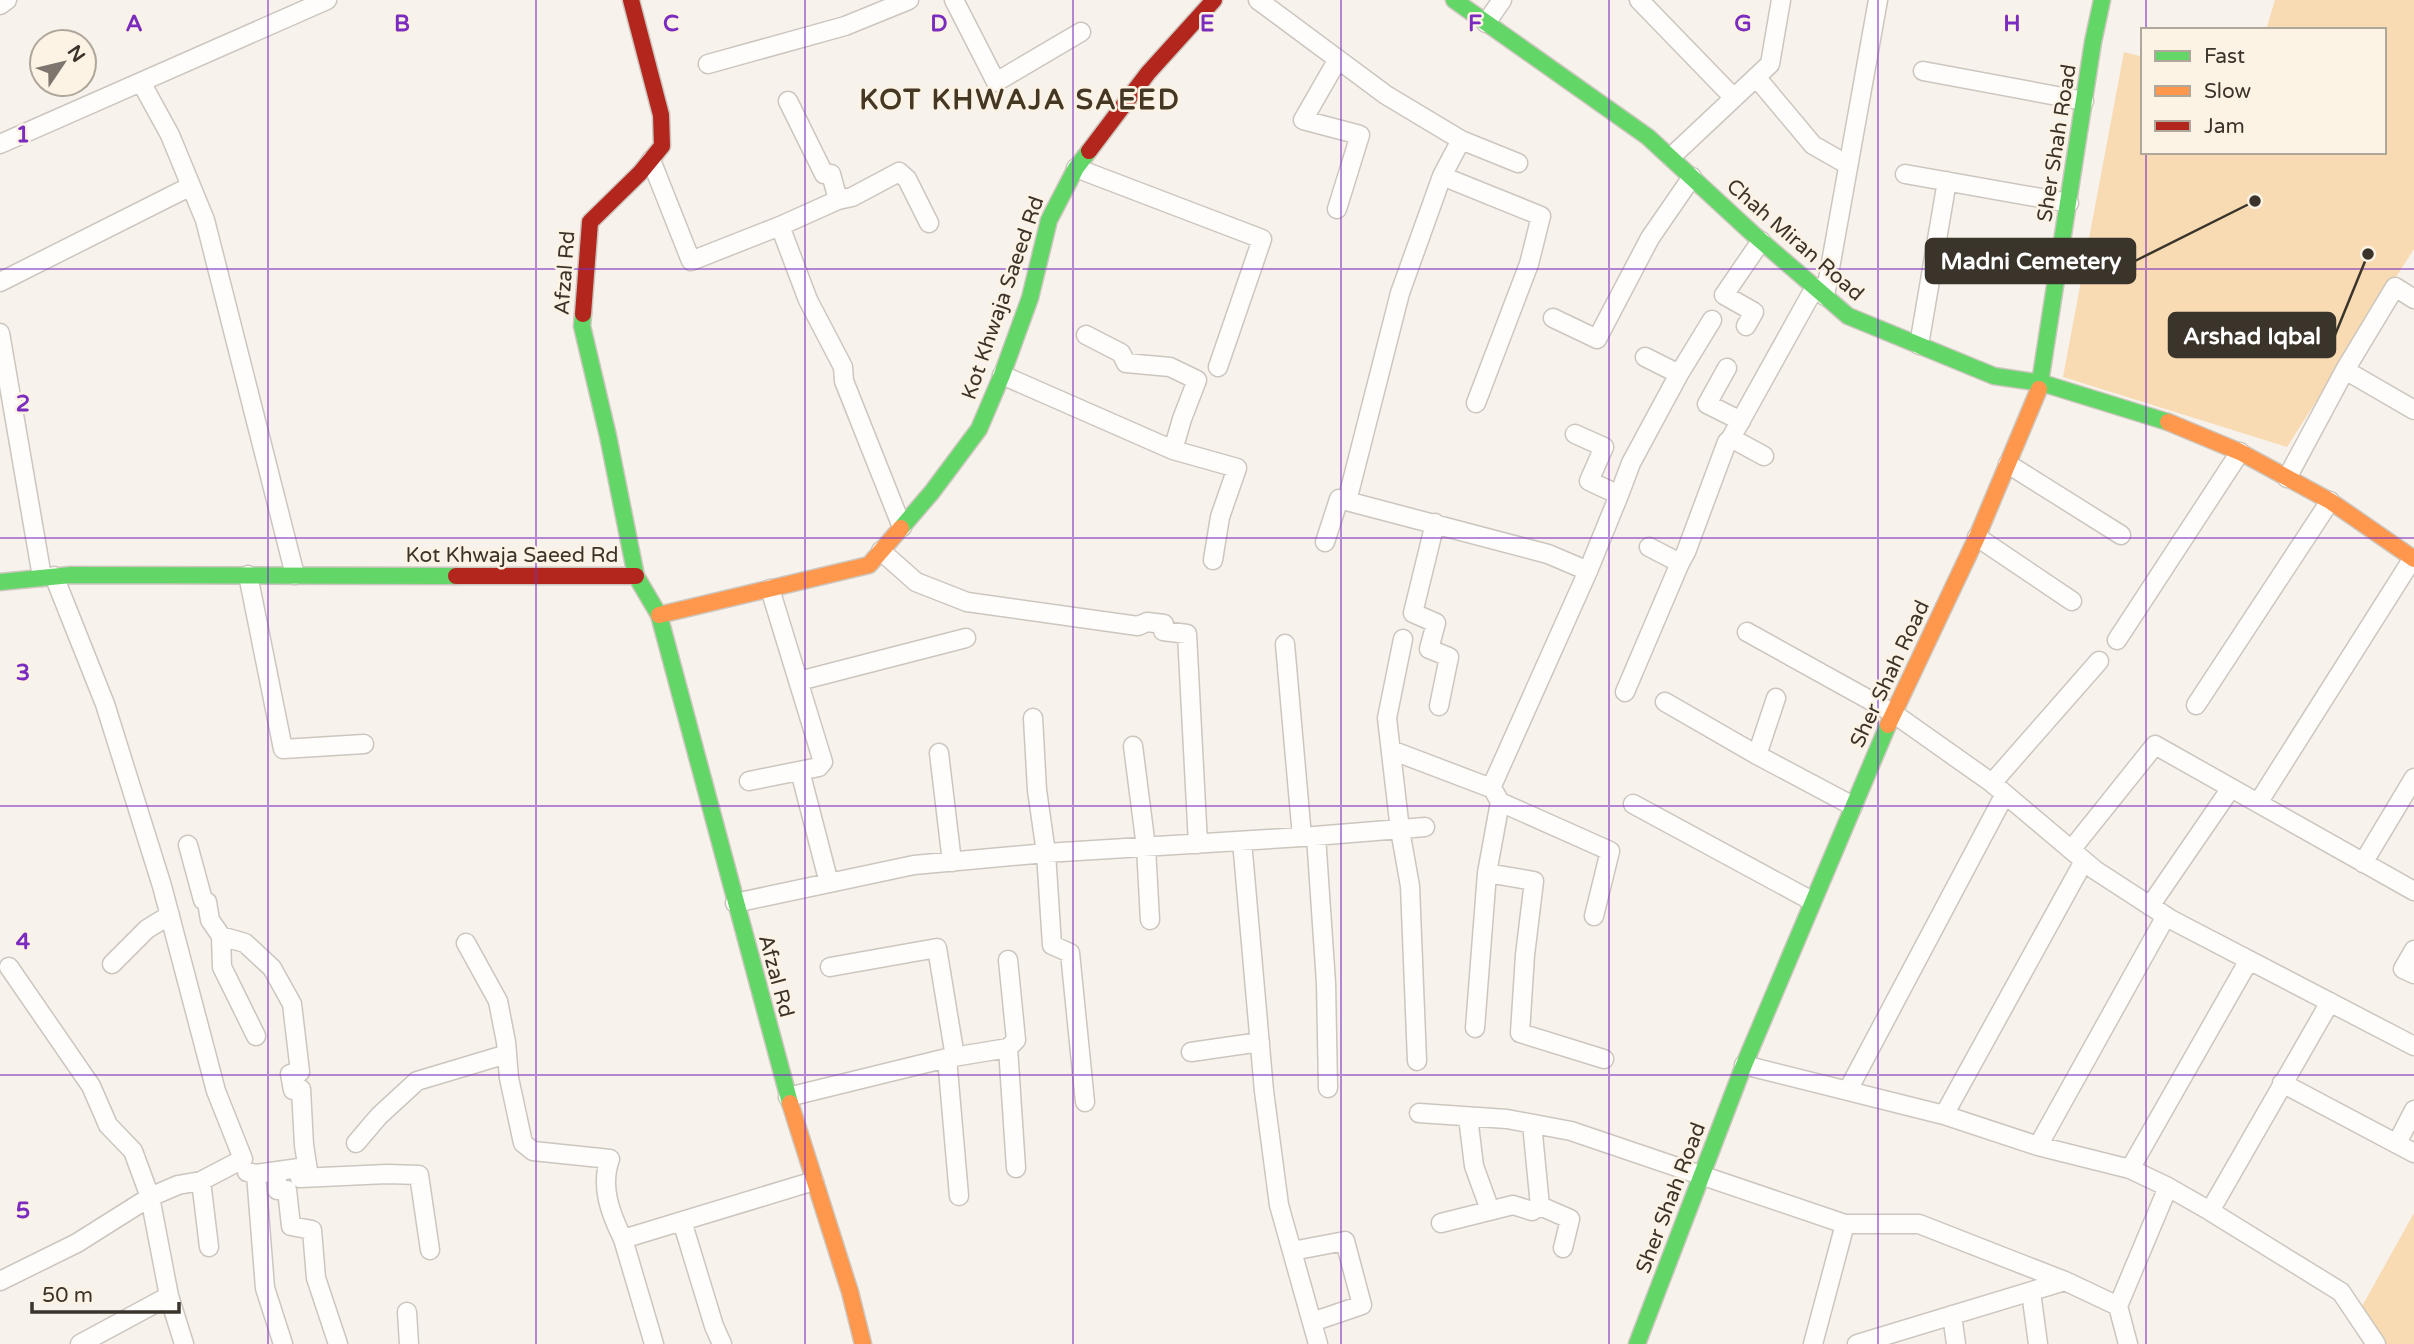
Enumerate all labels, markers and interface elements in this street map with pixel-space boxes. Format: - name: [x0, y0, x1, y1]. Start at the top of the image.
- text: A: [125, 10, 143, 38]
- text: B: [394, 10, 410, 38]
- text: C: [663, 10, 679, 38]
- text: D: [930, 10, 948, 38]
- text: E: [1200, 10, 1214, 38]
- text: F: [1468, 10, 1482, 38]
- text: G: [1734, 10, 1752, 38]
- text: H: [2003, 10, 2021, 38]
- north arrow: [28, 28, 98, 98]
- legend: [2141, 28, 2386, 154]
- text: N: [63, 41, 89, 66]
- text: Fast: [2204, 44, 2245, 69]
- street label: Sher Shah Road: [2032, 62, 2082, 224]
- text: Slow: [2204, 79, 2252, 104]
- district label: KOT KHWAJA SAEED: [859, 83, 1181, 117]
- text: Jam: [2204, 114, 2245, 139]
- text: 1: [16, 121, 30, 149]
- street label: Chah Miran Road: [1721, 174, 1869, 306]
- street label: Kot Khwaja Saeed Rd: [956, 193, 1050, 403]
- street label: Afzal Rd: [550, 230, 580, 316]
- callout: Madni Cemetery: [1926, 239, 2135, 283]
- text: Madni Cemetery: [1941, 248, 2122, 276]
- callout: Arshad Iqbal: [2169, 313, 2335, 357]
- text: Arshad Iqbal: [2183, 323, 2321, 351]
- text: 2: [16, 390, 30, 418]
- street label: Kot Khwaja Saeed Rd: [405, 543, 619, 568]
- street label: Sher Shah Road: [1845, 597, 1935, 751]
- text: 3: [16, 659, 30, 687]
- text: 4: [16, 928, 31, 956]
- street label: Afzal Rd: [753, 932, 799, 1020]
- street label: Sher Shah Road: [1631, 1119, 1711, 1277]
- text: 5: [16, 1197, 30, 1225]
- scale bar: [32, 1270, 178, 1314]
- text: 50 m: [42, 1283, 93, 1308]

